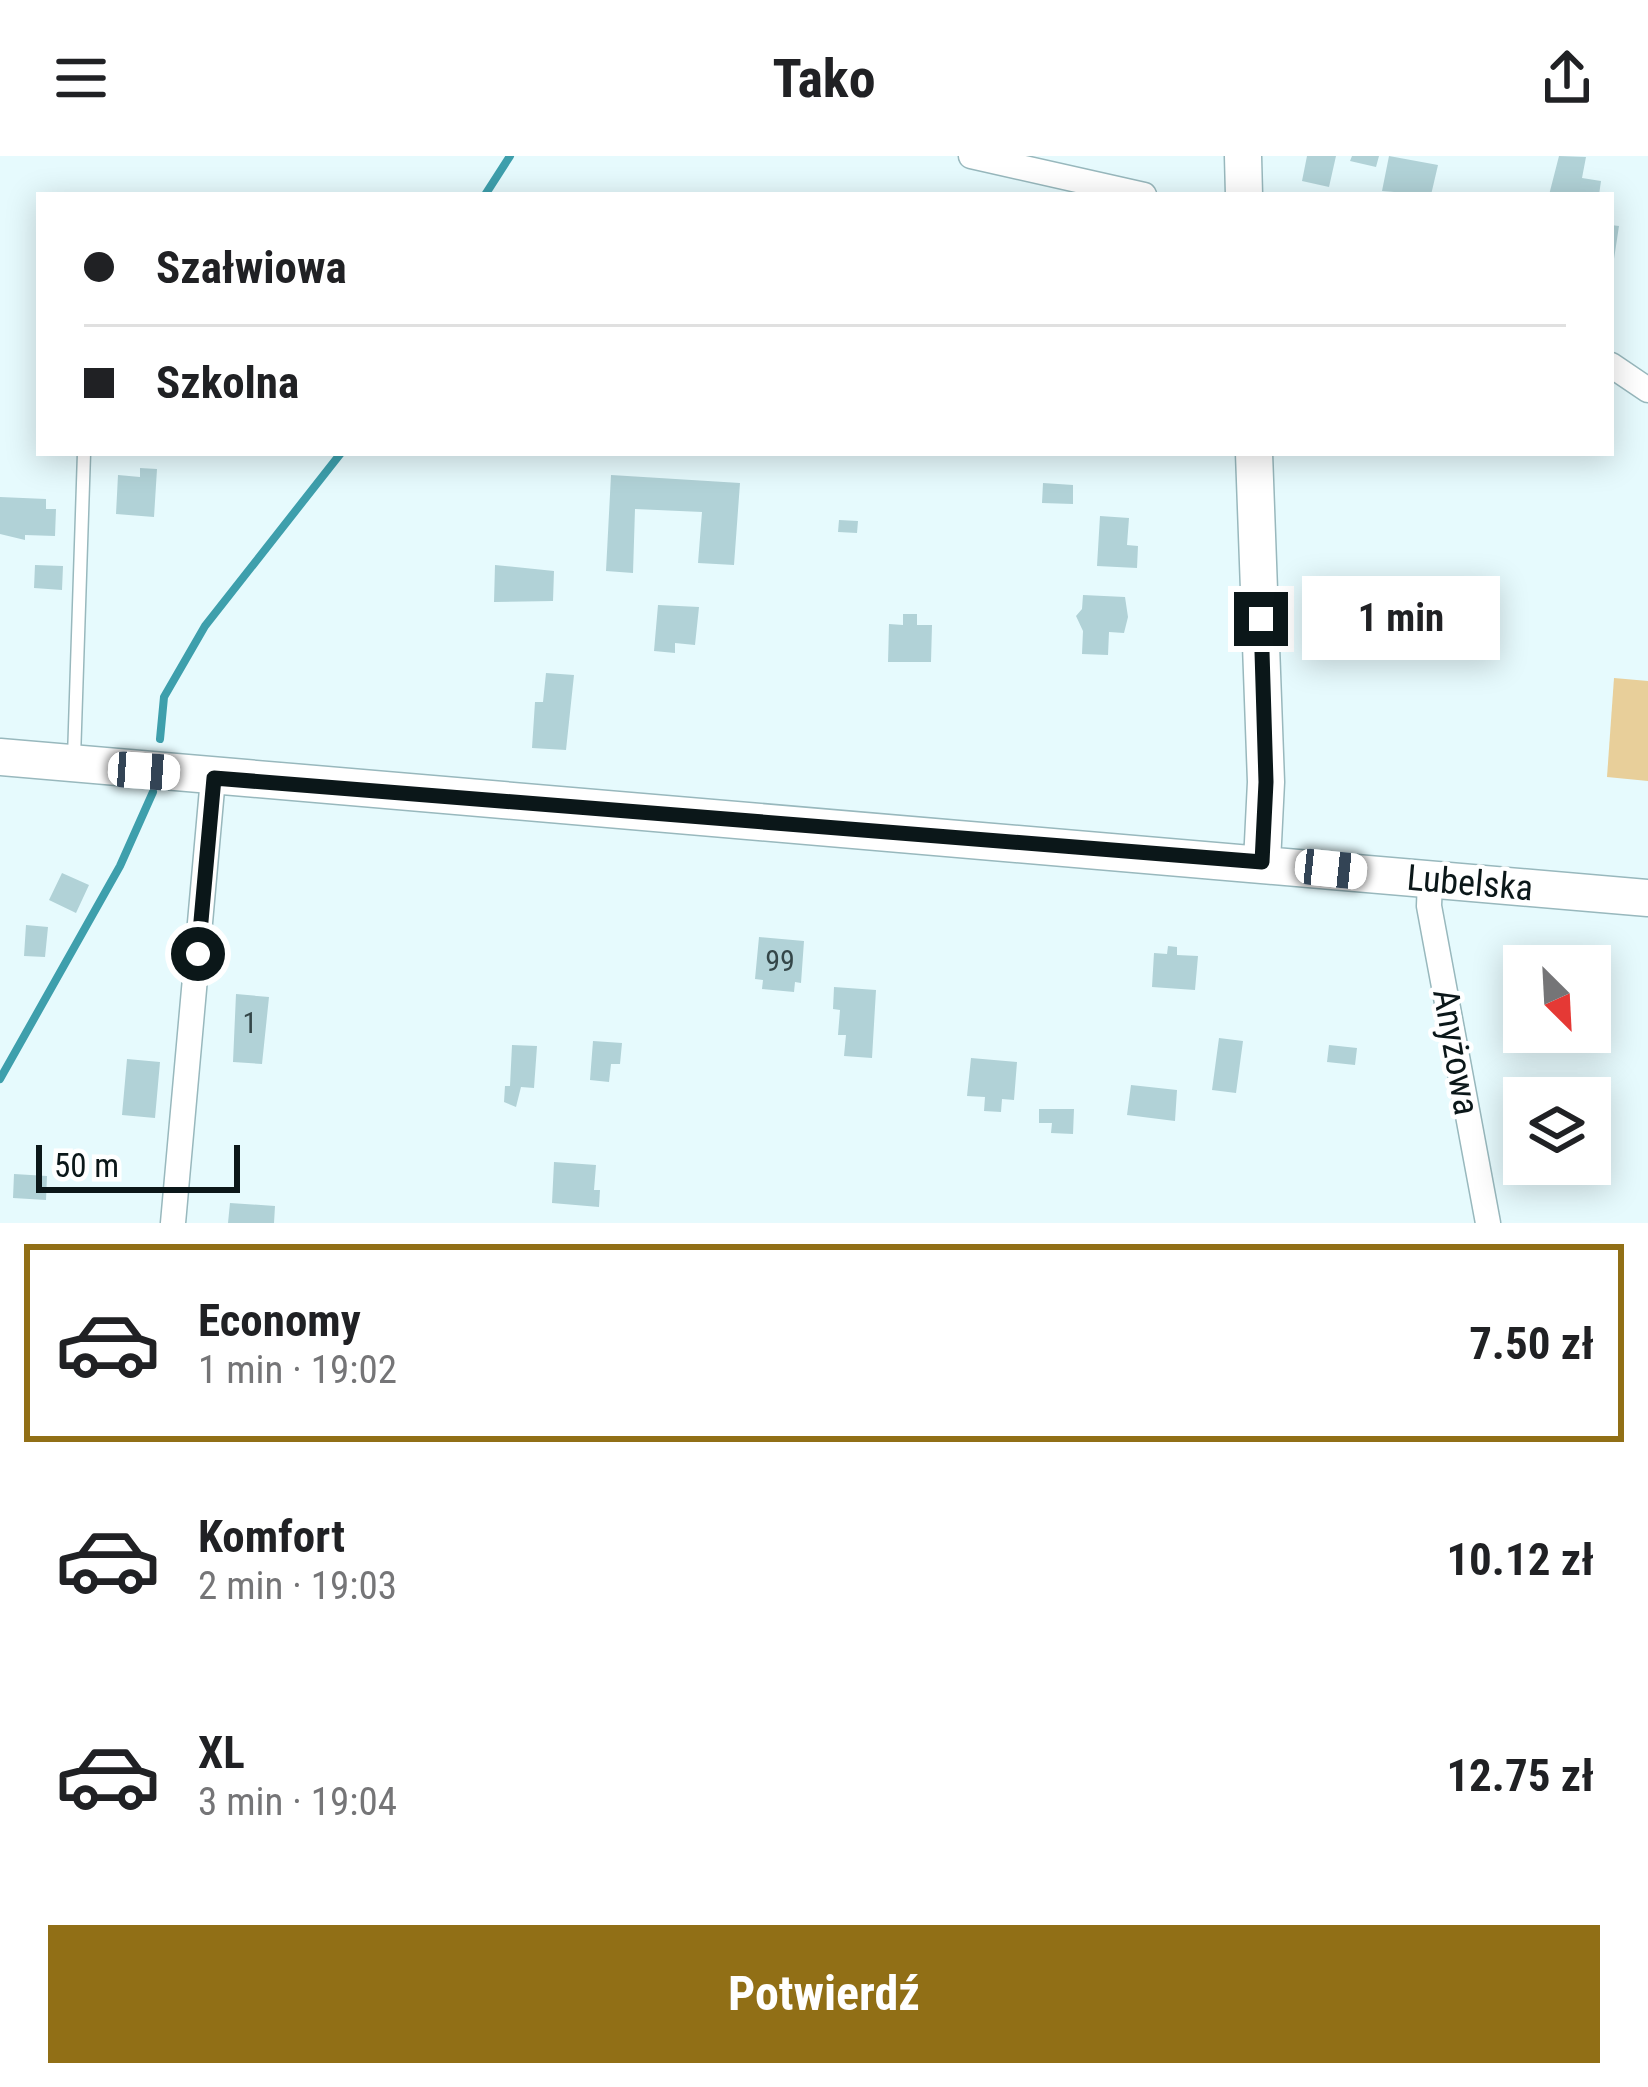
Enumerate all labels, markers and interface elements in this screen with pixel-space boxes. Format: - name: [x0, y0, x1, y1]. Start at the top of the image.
- icon: menu: [48, 45, 114, 111]
- icon: share: [1534, 45, 1600, 111]
- text: Tako: [772, 47, 876, 110]
- text: Szałwiowa: [156, 241, 347, 294]
- text: Szkolna: [156, 356, 299, 409]
- callout: 1 min: [1303, 577, 1501, 661]
- route end: [1234, 592, 1288, 646]
- text: 1 min: [1358, 595, 1444, 641]
- car: [107, 751, 181, 791]
- car: [1293, 847, 1369, 891]
- street label: Lubelska: [1405, 857, 1535, 909]
- route start: [171, 927, 225, 981]
- house number: 99: [765, 943, 795, 978]
- north arrow: [1503, 945, 1611, 1053]
- map controls: [1503, 945, 1611, 1185]
- street label: Anyżowa: [1424, 986, 1488, 1118]
- house number: 1: [243, 1005, 257, 1040]
- button: layers: [1503, 1077, 1611, 1185]
- scale bar: [36, 1139, 240, 1192]
- text: 50 m: [54, 1146, 119, 1185]
- icon: car: [54, 1289, 162, 1397]
- text: Economy: [198, 1294, 361, 1347]
- text: 7.50 zł: [1469, 1317, 1594, 1370]
- text: 1 min · 19:02: [198, 1347, 397, 1393]
- icon: car: [54, 1505, 162, 1613]
- text: Komfort: [198, 1510, 345, 1563]
- text: 10.12 zł: [1446, 1533, 1594, 1586]
- text: 2 min · 19:03: [198, 1563, 397, 1609]
- icon: car: [54, 1721, 162, 1829]
- text: XL: [198, 1726, 245, 1779]
- text: 12.75 zł: [1446, 1749, 1594, 1802]
- text: 3 min · 19:04: [198, 1779, 397, 1825]
- button: Potwierdź: [48, 1925, 1600, 2063]

